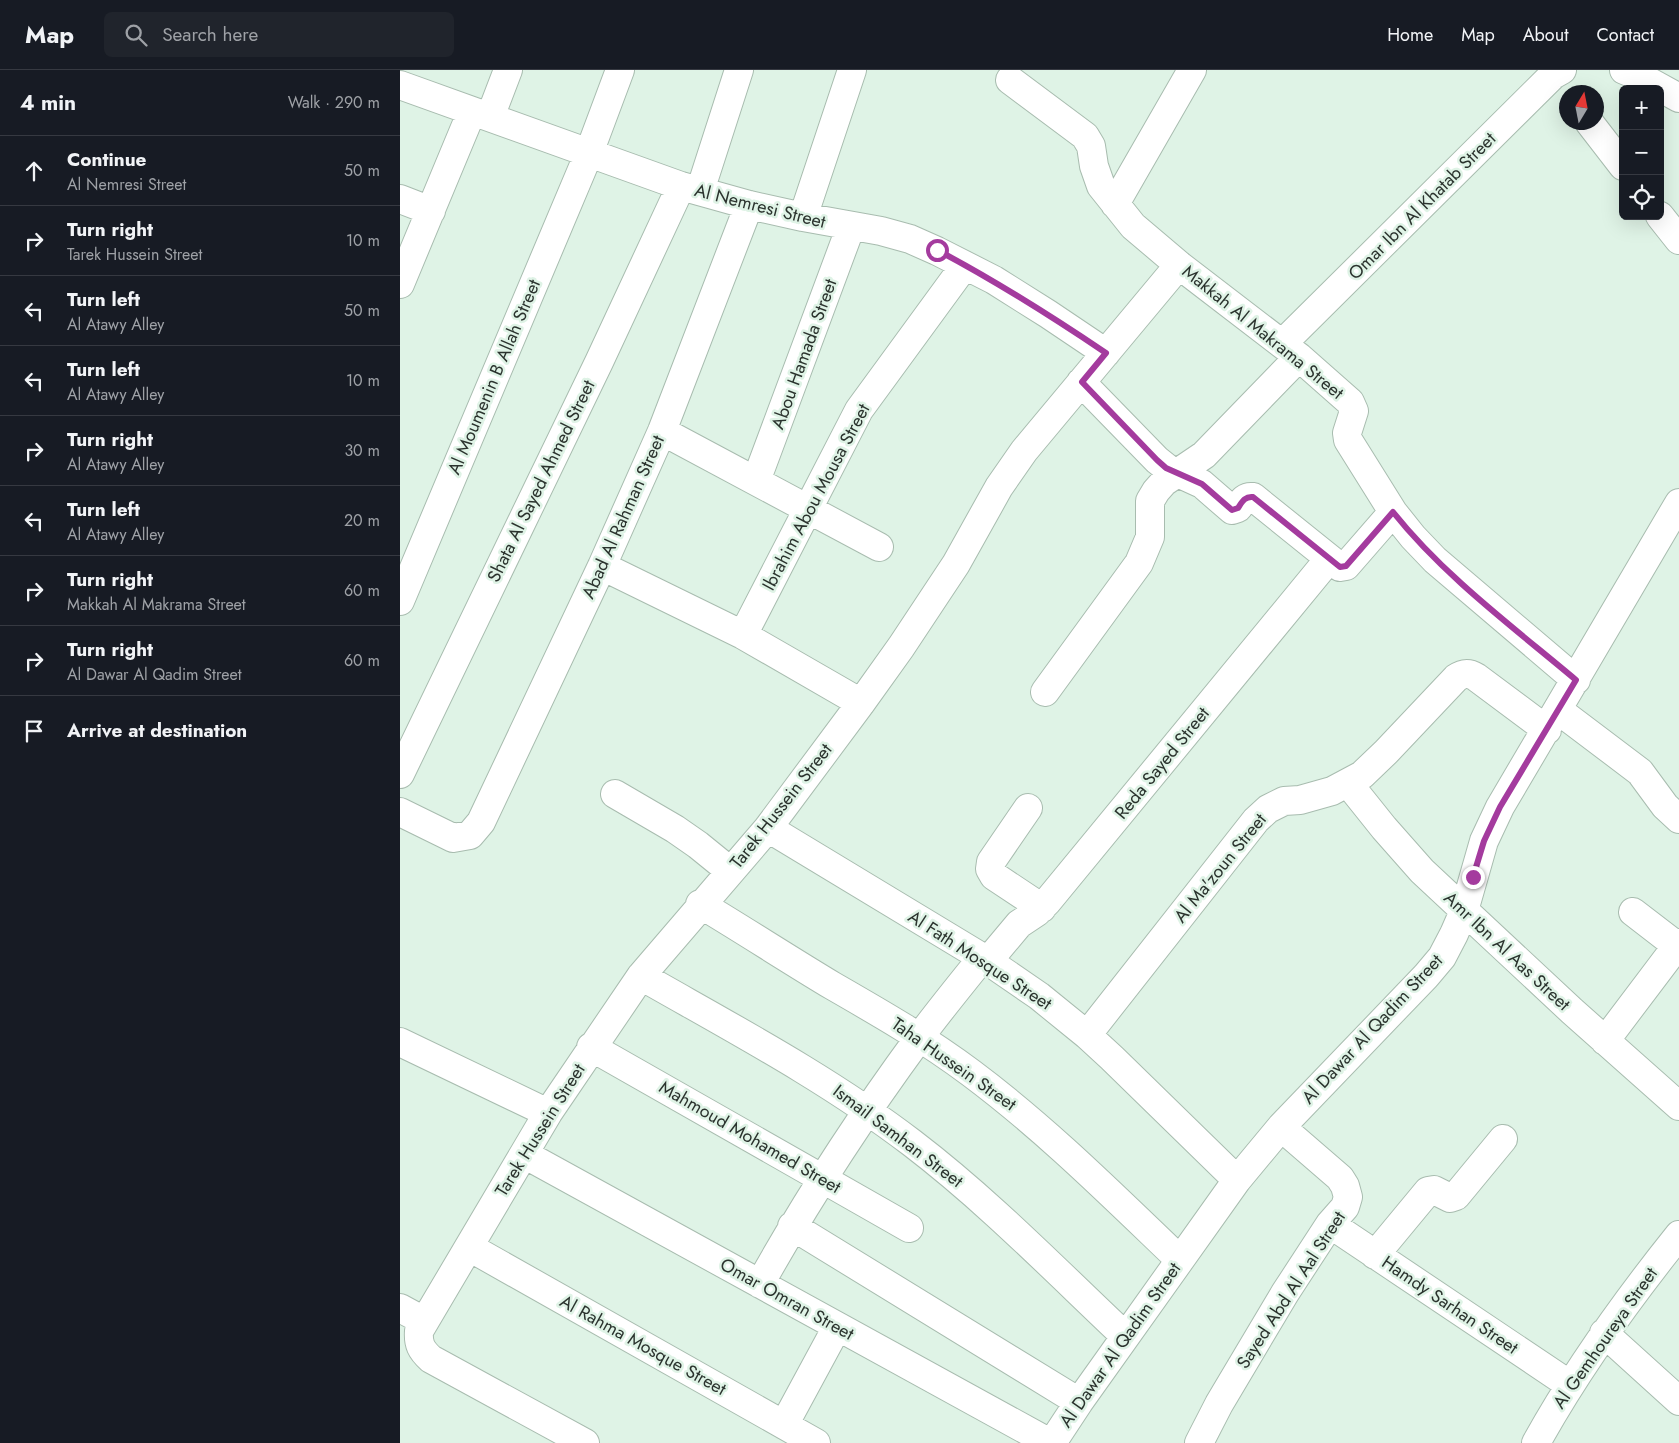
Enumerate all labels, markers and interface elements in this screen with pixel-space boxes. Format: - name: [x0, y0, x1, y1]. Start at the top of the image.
- search box: [104, 12, 454, 57]
- text: Map: [25, 17, 74, 52]
- icon: search: [122, 21, 150, 49]
- text: Search here: [162, 21, 258, 48]
- text: Home: [1387, 22, 1433, 48]
- text: Map: [1461, 22, 1495, 48]
- text: About: [1523, 22, 1568, 48]
- text: Contact: [1596, 22, 1654, 48]
- north arrow: [1559, 85, 1604, 130]
- map controls: [1619, 85, 1664, 220]
- button: +: [1619, 85, 1664, 130]
- text: 4 min: [20, 88, 76, 118]
- text: Walk · 290 m: [288, 91, 380, 114]
- street label: Omar Ibn Al Khatab Street: [1342, 126, 1502, 286]
- button: −: [1619, 130, 1664, 175]
- text: Continue: [67, 146, 146, 173]
- icon: ahead: [20, 157, 48, 185]
- text: 50 m: [344, 159, 380, 182]
- text: Al Nemresi Street: [67, 173, 186, 196]
- button: locate: [1619, 175, 1664, 220]
- street label: Al Nemresi Street: [692, 177, 829, 235]
- text: Turn right: [67, 216, 153, 243]
- icon: right: [20, 227, 48, 255]
- text: 10 m: [346, 229, 380, 252]
- route start: [926, 239, 949, 262]
- text: Tarek Hussein Street: [67, 243, 202, 266]
- street label: Makkah Al Makrama Street: [1177, 259, 1350, 406]
- street label: Al Moumenin B Allah Street: [441, 275, 547, 479]
- street label: Abou Hamada Street: [765, 275, 844, 433]
- text: Turn left: [67, 286, 140, 313]
- icon: left: [20, 297, 48, 325]
- text: 50 m: [344, 299, 380, 322]
- text: Al Atawy Alley: [67, 313, 164, 336]
- text: Turn left: [67, 356, 140, 383]
- icon: left: [20, 367, 48, 395]
- text: 10 m: [346, 369, 380, 392]
- street label: Shata Al Sayed Ahmed Street: [481, 375, 602, 586]
- text: Al Atawy Alley: [67, 383, 164, 406]
- street label: Ibrahim Abou Mousa Street: [756, 398, 877, 595]
- text: Turn right: [67, 426, 153, 453]
- street label: Abad Al Rahman Street: [575, 430, 671, 603]
- icon: right: [20, 437, 48, 465]
- text: 30 m: [344, 439, 380, 462]
- text: Al Atawy Alley: [67, 453, 164, 476]
- text: Turn left: [67, 496, 140, 523]
- icon: left: [20, 507, 48, 535]
- text: 20 m: [344, 509, 380, 532]
- text: Al Atawy Alley: [67, 523, 164, 546]
- text: Turn right: [67, 566, 153, 593]
- icon: right: [20, 577, 48, 605]
- text: 60 m: [344, 579, 380, 602]
- text: Makkah Al Makrama Street: [67, 593, 246, 616]
- text: Turn right: [67, 636, 153, 663]
- icon: right: [20, 647, 48, 675]
- text: 60 m: [344, 649, 380, 672]
- text: Al Dawar Al Qadim Street: [67, 663, 242, 686]
- street label: Reda Sayed Street: [1109, 701, 1216, 825]
- icon: arrive: [20, 717, 48, 745]
- text: Arrive at destination: [67, 717, 247, 744]
- street label: Tarek Hussein Street: [724, 737, 839, 874]
- street label: Al Ma'zoun Street: [1168, 807, 1273, 928]
- route end: [1462, 866, 1485, 889]
- street label: Amr Ibn Al Aas Street: [1438, 885, 1577, 1017]
- street label: Al Fath Mosque Street: [903, 904, 1058, 1017]
- street label: Al Dawar Al Qadim Street: [1296, 948, 1449, 1110]
- street label: Taha Hussein Street: [886, 1011, 1022, 1117]
- street label: Tarek Hussein Street: [489, 1058, 592, 1201]
- street label: Mahmoud Mohamed Street: [654, 1074, 846, 1200]
- street label: Ismail Samhan Street: [827, 1078, 969, 1194]
- street label: Sayed Abd Al Aal Street: [1230, 1206, 1352, 1374]
- street label: Hamdy Sarhan Street: [1377, 1250, 1524, 1361]
- street label: Omar Omran Street: [715, 1251, 859, 1347]
- street label: Al Dawar Al Qadim Street: [1053, 1257, 1187, 1433]
- street label: Al Gemhoureya Street: [1546, 1261, 1664, 1414]
- street label: Al Rahma Mosque Street: [555, 1288, 732, 1402]

